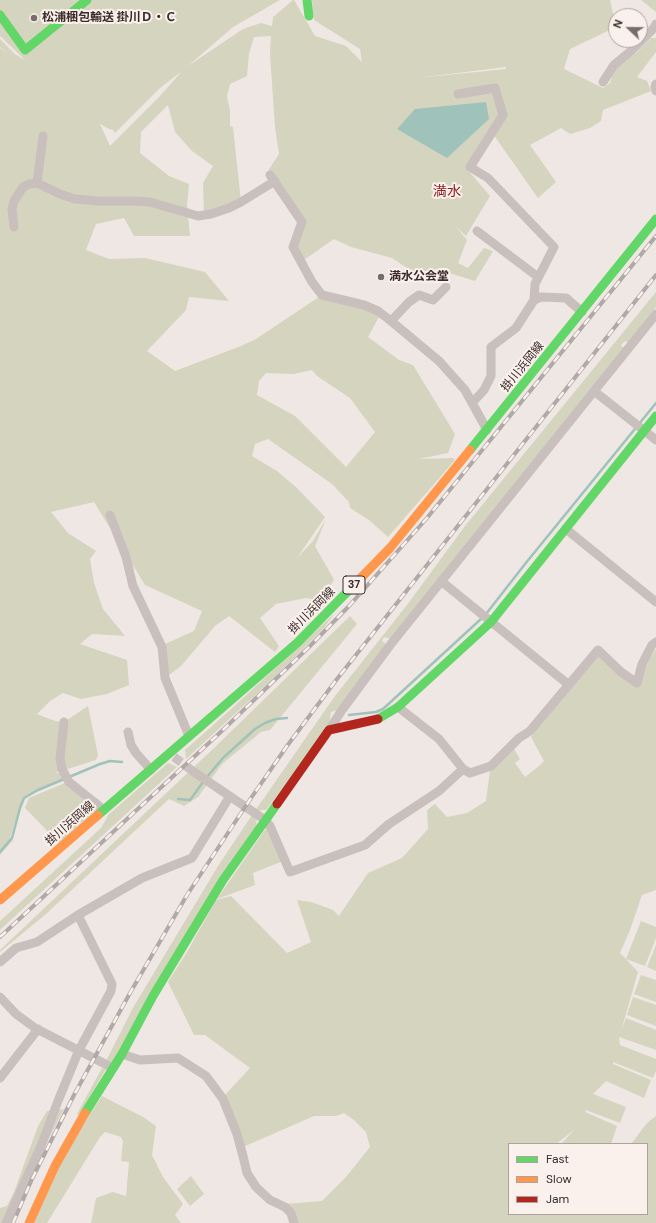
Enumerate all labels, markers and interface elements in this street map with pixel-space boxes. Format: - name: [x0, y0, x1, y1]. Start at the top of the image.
- north arrow: [608, 8, 648, 48]
- place label: 松浦梱包輸送 掛川Ｄ・Ｃ: [42, 11, 177, 25]
- marker: 松浦梱包輸送 掛川Ｄ・Ｃ: [29, 13, 39, 23]
- text: N: [610, 18, 626, 30]
- district label: 満水: [433, 184, 461, 200]
- place label: 満水公会堂: [389, 270, 449, 284]
- marker: 満水公会堂: [376, 272, 386, 282]
- street label: 掛川浜岡線: [499, 339, 547, 395]
- road number: 37: [343, 576, 365, 594]
- street label: 掛川浜岡線: [286, 585, 338, 637]
- street label: 掛川浜岡線: [43, 799, 97, 849]
- legend: [508, 1143, 648, 1215]
- text: Fast: [546, 1151, 569, 1167]
- text: Slow: [546, 1171, 572, 1187]
- text: Jam: [546, 1191, 569, 1207]

